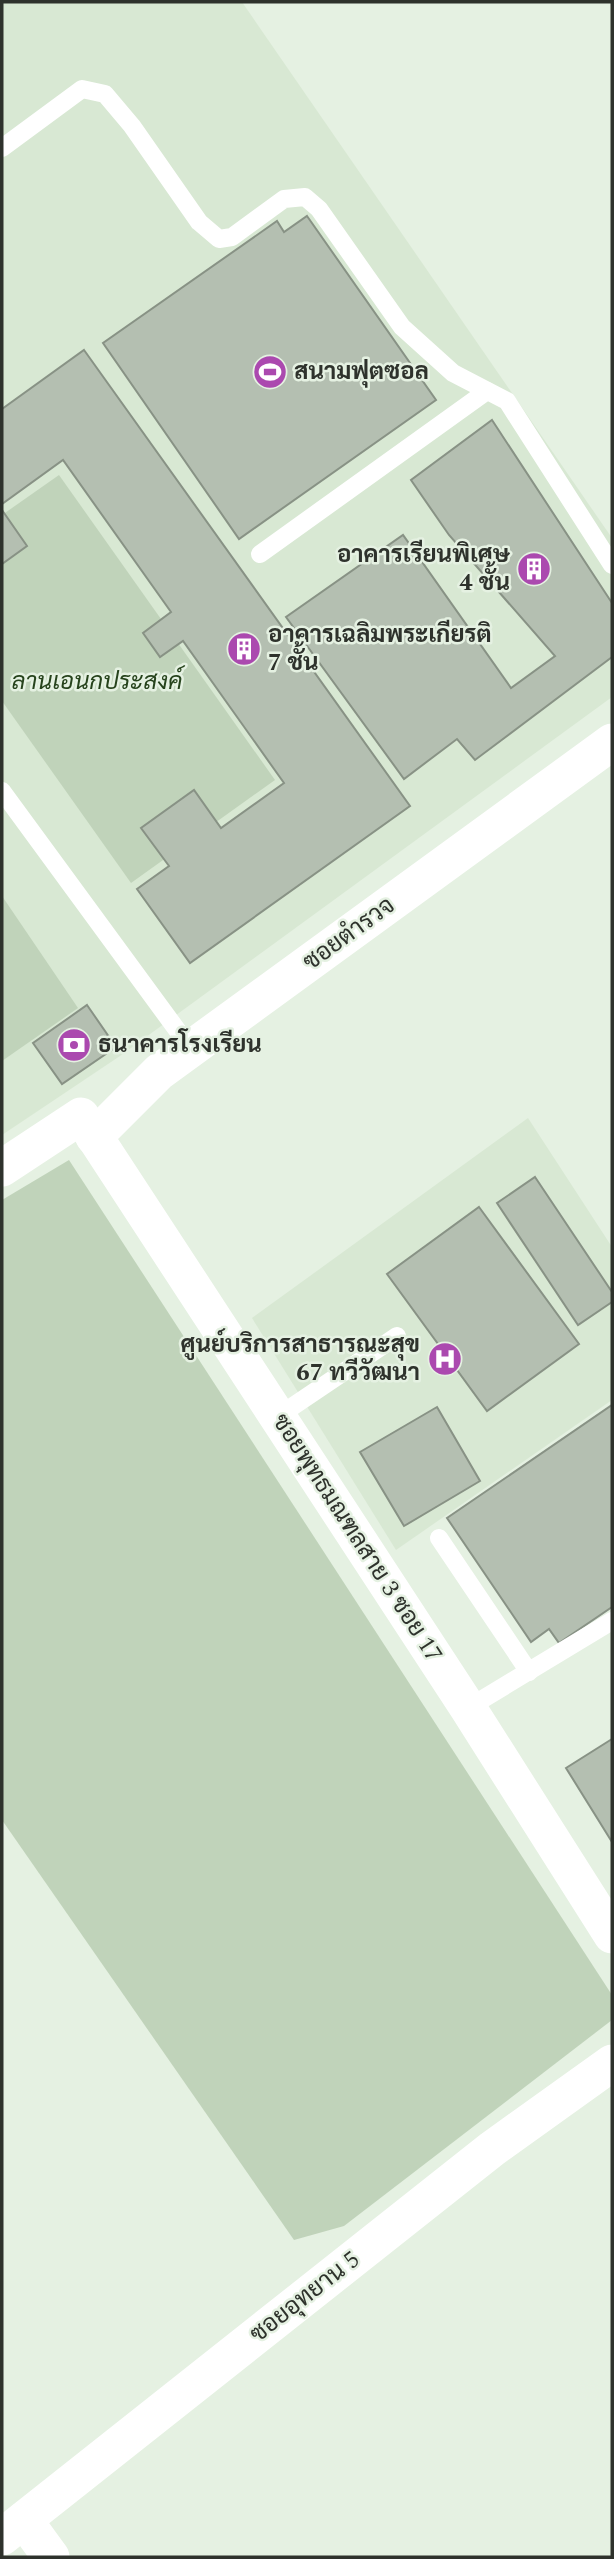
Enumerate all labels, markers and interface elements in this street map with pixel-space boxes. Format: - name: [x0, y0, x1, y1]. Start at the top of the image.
- sports icon: สนามฟุตซอล: [251, 353, 289, 391]
- place label: สนามฟุตซอล: [294, 354, 429, 390]
- place label: อาคารเรียนพิเศษ 4 ชั้น: [337, 537, 511, 601]
- building icon: อาคารเรียนพิเศษ 4 ชั้น: [515, 550, 553, 588]
- place label: อาคารเฉลิมพระเกียรติ 7 ชั้น: [268, 617, 492, 681]
- building icon: อาคารเฉลิมพระเกียรติ 7 ชั้น: [225, 630, 263, 668]
- park label: ลานเอนกประสงค์: [12, 664, 185, 700]
- street label: ซอยตำรวจ: [296, 888, 402, 980]
- bank icon: ธนาคารโรงเรียน: [55, 1026, 93, 1064]
- place label: ธนาคารโรงเรียน: [98, 1027, 262, 1063]
- place label: ศูนย์บริการสาธารณะสุข 67 ทวีวัฒนา: [180, 1327, 420, 1391]
- hospital icon: ศูนย์บริการสาธารณะสุข 67 ทวีวัฒนา: [426, 1340, 464, 1378]
- street label: ซอยพุทธมณฑลสาย 3 ซอย 17: [263, 1407, 451, 1669]
- street label: ซอยอุทยาน 5: [242, 2242, 368, 2352]

